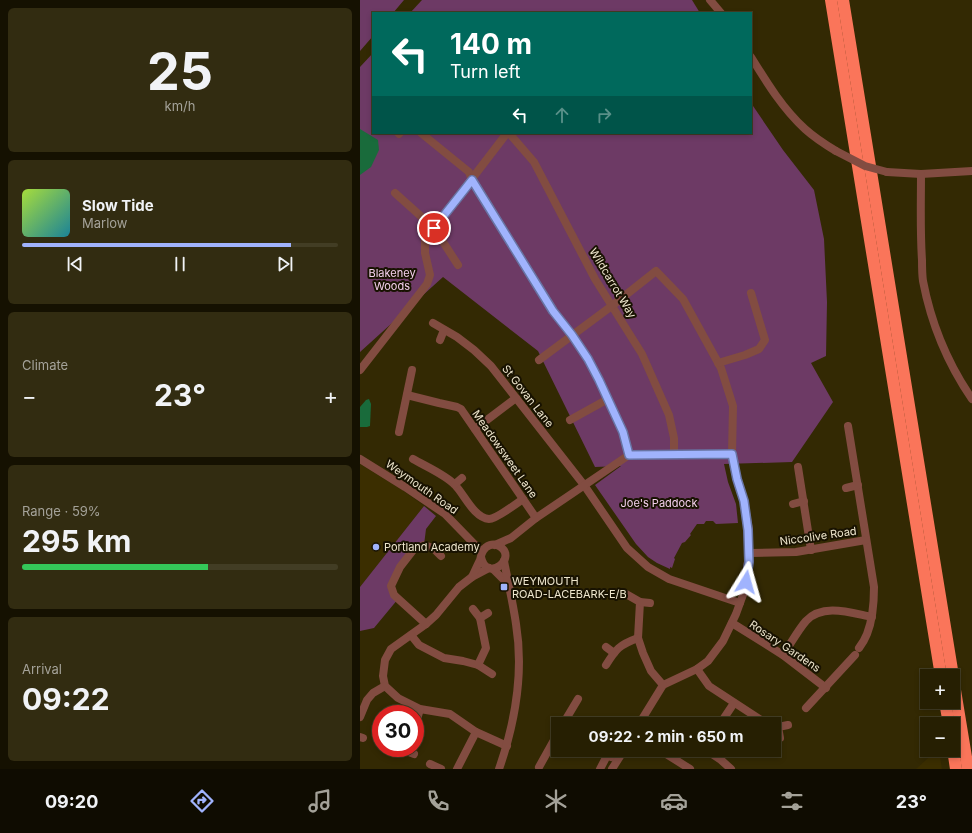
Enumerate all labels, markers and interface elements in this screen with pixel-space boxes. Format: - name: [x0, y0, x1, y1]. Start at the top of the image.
- text: 140 m: [450, 27, 532, 61]
- icon: left: [384, 28, 436, 80]
- text: 25: [147, 40, 213, 103]
- text: Turn left: [450, 61, 520, 82]
- text: km/h: [165, 98, 195, 114]
- icon: left: [509, 104, 531, 126]
- icon: ahead: [551, 104, 573, 126]
- icon: right: [593, 104, 615, 126]
- text: Slow Tide: [82, 196, 154, 215]
- pin: [417, 211, 451, 245]
- text: Marlow: [82, 215, 128, 231]
- icon: arrive: [423, 217, 445, 239]
- street label: Wildcarrot Way: [587, 245, 639, 321]
- icon: previous: [64, 253, 86, 275]
- icon: pause: [169, 253, 191, 275]
- icon: next: [274, 253, 296, 275]
- park label: Blakeney Woods: [368, 266, 416, 293]
- text: Climate: [22, 357, 68, 373]
- street label: St Govan Lane: [499, 362, 557, 430]
- text: 23°: [154, 377, 206, 413]
- text: −: [22, 383, 37, 409]
- text: +: [323, 383, 338, 409]
- street label: Meadowsweet Lane: [469, 407, 541, 501]
- street label: Weymouth Road: [383, 457, 461, 517]
- park label: Joe's Paddock: [621, 496, 697, 510]
- text: Range · 59%: [22, 503, 101, 519]
- text: 295 km: [22, 523, 131, 559]
- street label: Niccolive Road: [779, 524, 857, 548]
- place label: Portland Academy: [384, 540, 480, 554]
- marker: Portland Academy: [371, 542, 381, 552]
- position arrow: [725, 561, 767, 603]
- place label: WEYMOUTH ROAD-LACEBARK-E/B: [512, 574, 627, 601]
- marker: WEYMOUTH ROAD-LACEBARK-E/B: [499, 582, 509, 592]
- street label: Rosary Gardens: [747, 617, 823, 675]
- text: Arrival: [22, 661, 62, 677]
- map controls: [920, 669, 960, 757]
- button: +: [920, 669, 960, 709]
- text: 09:22: [22, 681, 110, 717]
- speed limit sign: 30: [372, 705, 424, 757]
- button: −: [920, 717, 960, 757]
- text: 09:22 · 2 min · 650 m: [589, 727, 743, 746]
- icon: directions: [188, 787, 216, 815]
- icon: music: [306, 787, 334, 815]
- icon: phone: [424, 787, 452, 815]
- icon: climate: [542, 787, 570, 815]
- icon: car: [660, 787, 688, 815]
- icon: filters: [778, 787, 806, 815]
- text: 09:20: [45, 791, 98, 812]
- text: 23°: [896, 791, 927, 812]

